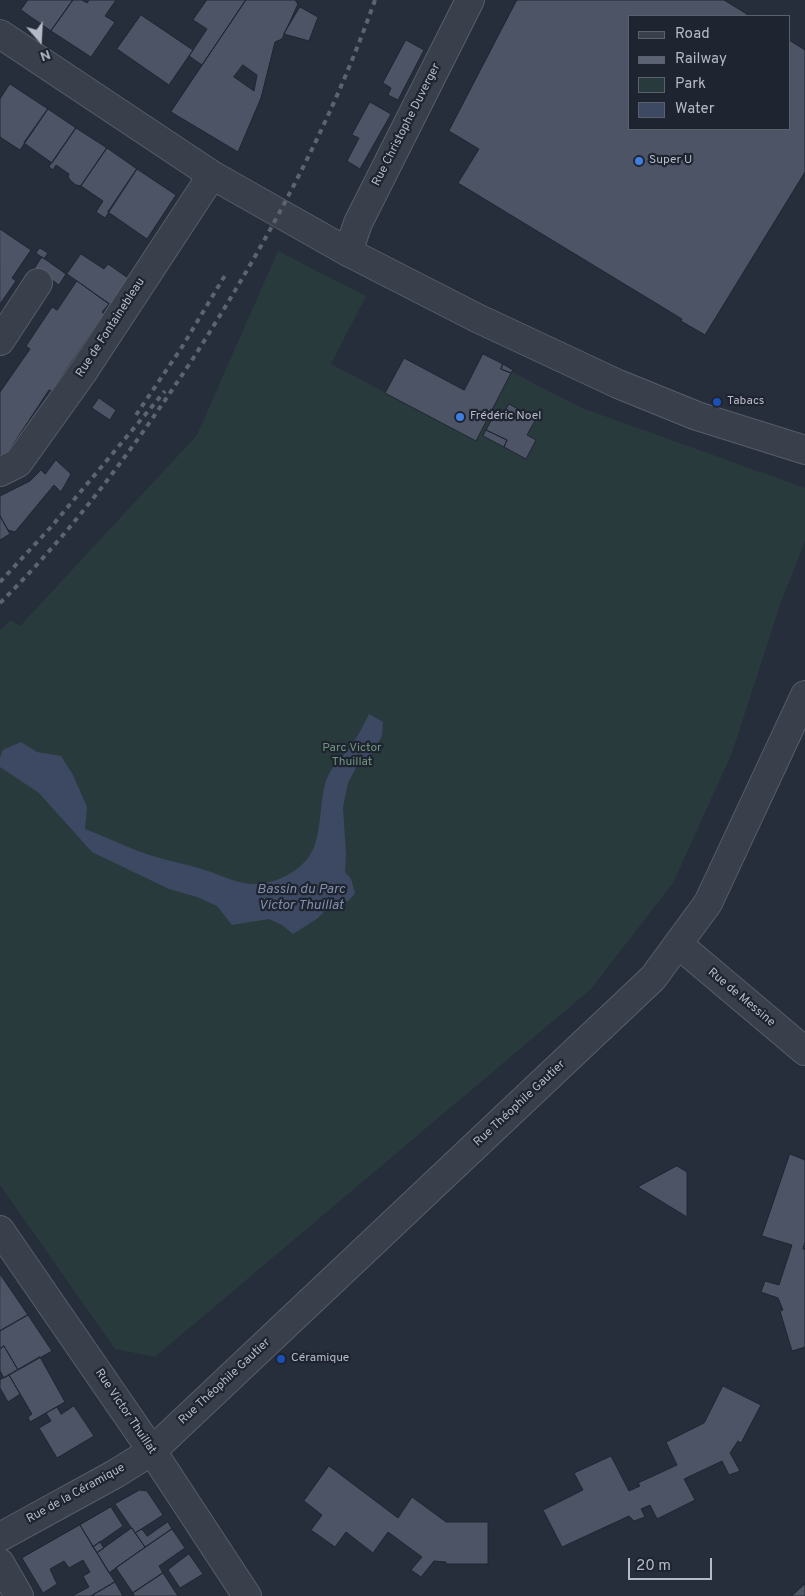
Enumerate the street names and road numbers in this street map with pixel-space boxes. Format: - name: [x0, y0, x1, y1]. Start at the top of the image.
- street label: Rue Christophe Duverger: [370, 61, 444, 189]
- street label: Rue de Fontainebleau: [74, 276, 148, 380]
- street label: Rue de Messine: [704, 966, 778, 1030]
- street label: Rue Théophile Gautier: [471, 1058, 569, 1150]
- street label: Rue Théophile Gautier: [176, 1336, 274, 1428]
- street label: Rue Victor Thuillat: [91, 1367, 159, 1457]
- street label: Rue de la Céramique: [24, 1461, 128, 1527]

